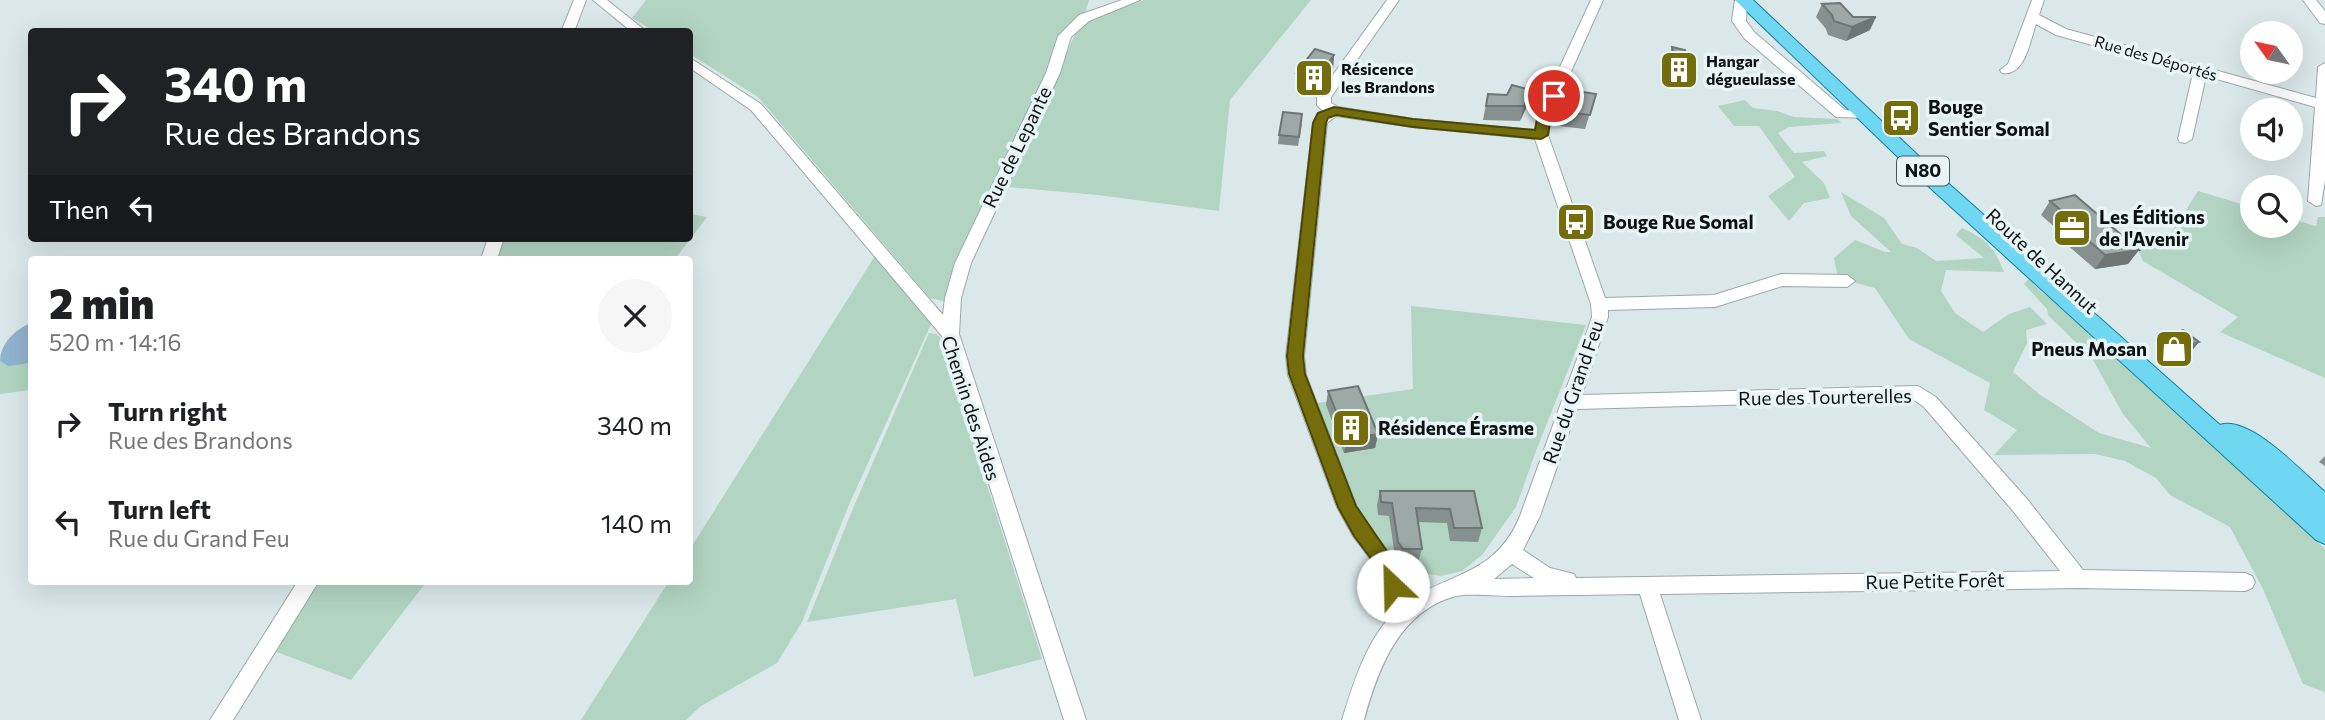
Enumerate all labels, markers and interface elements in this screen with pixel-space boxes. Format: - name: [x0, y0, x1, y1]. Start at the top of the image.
- north arrow: [2240, 21, 2303, 84]
- map controls: [2240, 21, 2303, 238]
- street label: Rue des Déportés: [2093, 31, 2220, 84]
- building icon: Hangar dégueulasse: [1658, 49, 1700, 91]
- place label: Hangar dégueulasse: [1706, 51, 1795, 88]
- text: 340 m: [164, 52, 307, 112]
- icon: right: [49, 56, 140, 147]
- building icon: Résicence les Brandons: [1293, 57, 1335, 99]
- place label: Résicence les Brandons: [1341, 59, 1435, 96]
- pin: [1524, 66, 1584, 126]
- icon: arrive: [1535, 77, 1573, 115]
- street label: Rue de Lepante: [977, 82, 1056, 211]
- place label: Bouge Sentier Somal: [1928, 95, 2050, 140]
- bus stop icon: Bouge Sentier Somal: [1880, 97, 1922, 139]
- button: sound: [2240, 98, 2303, 161]
- text: Rue des Brandons: [164, 112, 421, 152]
- road number: N80: [1897, 156, 1949, 186]
- button: search: [2240, 175, 2303, 238]
- icon: left: [123, 189, 161, 227]
- text: Then: [49, 193, 109, 224]
- bus stop icon: Bouge Rue Somal: [1555, 201, 1597, 243]
- street label: Route de Hannut: [1982, 203, 2103, 318]
- place label: Les Éditions de l'Avenir: [2099, 205, 2205, 250]
- office icon: Les Éditions de l'Avenir: [2051, 207, 2093, 249]
- place label: Bouge Rue Somal: [1603, 210, 1754, 233]
- text: 2 min: [49, 276, 155, 328]
- button: close: [598, 279, 672, 353]
- street label: Rue du Grand Feu: [1537, 317, 1608, 467]
- text: 520 m · 14:16: [49, 328, 181, 356]
- shop icon: Pneus Mosan: [2153, 328, 2195, 370]
- street label: Chemin des Aides: [937, 333, 1006, 483]
- place label: Pneus Mosan: [2031, 337, 2147, 360]
- street label: Rue des Tourterelles: [1738, 383, 1912, 410]
- text: Turn right: [108, 395, 227, 426]
- icon: right: [49, 405, 87, 443]
- building icon: Résidence Érasme: [1330, 407, 1372, 449]
- text: 340 m: [597, 409, 672, 440]
- place label: Résidence Érasme: [1378, 416, 1534, 439]
- text: Rue des Brandons: [108, 426, 293, 454]
- text: Turn left: [108, 493, 211, 524]
- icon: left: [49, 503, 87, 541]
- text: 140 m: [601, 507, 672, 538]
- text: Rue du Grand Feu: [108, 524, 290, 552]
- position arrow: [1356, 549, 1430, 623]
- street label: Rue Petite Forêt: [1865, 568, 2005, 593]

